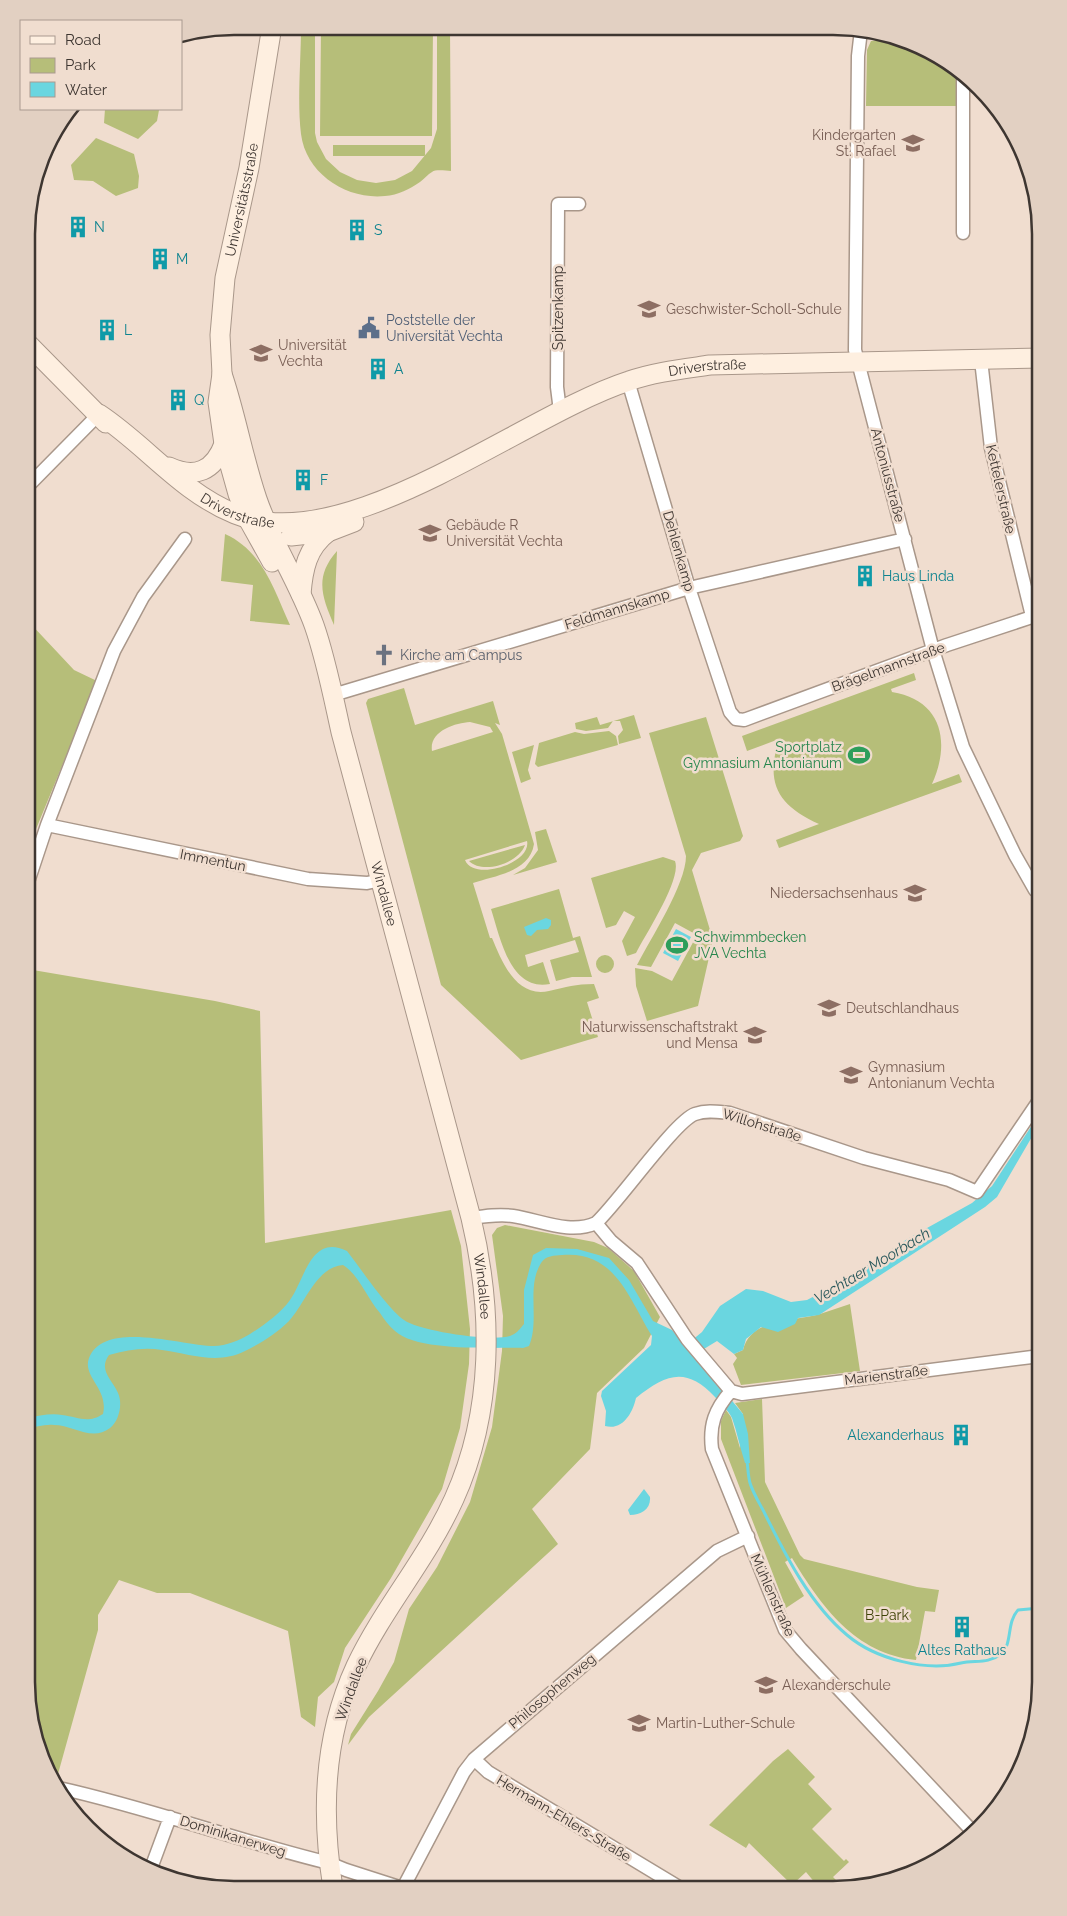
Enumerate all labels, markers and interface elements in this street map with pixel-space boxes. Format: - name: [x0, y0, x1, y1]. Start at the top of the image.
- legend: [20, 20, 182, 110]
- text: Road: [65, 31, 101, 49]
- text: Park: [65, 56, 96, 74]
- text: Water: [65, 81, 108, 99]
- place label: Kindergarten St. Rafael: [812, 127, 896, 159]
- school or university icon: Kindergarten St. Rafael: [900, 130, 926, 156]
- street label: Universitätsstraße: [222, 142, 261, 258]
- building icon: N: [65, 214, 91, 240]
- building icon: S: [344, 217, 370, 243]
- place label: N: [94, 219, 105, 235]
- place label: S: [374, 222, 383, 238]
- building icon: M: [147, 246, 173, 272]
- place label: M: [176, 251, 188, 267]
- street label: Spitzenkamp: [550, 265, 566, 350]
- school or university icon: Geschwister-Scholl-Schule: [636, 296, 662, 322]
- place label: Geschwister-Scholl-Schule: [666, 301, 842, 317]
- place label: Poststelle der Universität Vechta: [386, 312, 503, 344]
- public building icon: Poststelle der Universität Vechta: [356, 315, 382, 341]
- building icon: L: [94, 317, 120, 343]
- place label: L: [124, 322, 132, 338]
- place label: Universität Vechta: [278, 337, 347, 369]
- school or university icon: Universität Vechta: [248, 340, 274, 366]
- building icon: A: [365, 356, 391, 382]
- street label: Driverstraße: [667, 356, 746, 379]
- place label: A: [394, 361, 404, 377]
- building icon: Q: [165, 387, 191, 413]
- place label: Q: [194, 392, 205, 408]
- street label: Antoniusstraße: [868, 426, 908, 524]
- street label: Kettelerstraße: [983, 443, 1019, 535]
- building icon: F: [290, 467, 316, 493]
- place label: F: [320, 472, 328, 488]
- street label: Driverstraße: [198, 490, 275, 531]
- street label: Dehlenkamp: [660, 509, 698, 593]
- place label: Gebäude R Universität Vechta: [446, 517, 563, 549]
- school or university icon: Gebäude R Universität Vechta: [417, 520, 443, 546]
- building icon: Haus Linda: [852, 563, 878, 589]
- place label: Haus Linda: [882, 568, 954, 584]
- street label: Feldmannskamp: [563, 585, 672, 633]
- street label: Brägelmannstraße: [829, 639, 947, 695]
- church icon: Kirche am Campus: [371, 642, 397, 668]
- place label: Kirche am Campus: [400, 647, 522, 663]
- place label: Sportplatz Gymnasium Antonianum: [683, 739, 842, 771]
- sports icon: Sportplatz Gymnasium Antonianum: [846, 742, 872, 768]
- street label: Immentun: [179, 846, 247, 874]
- street label: Windallee: [368, 860, 401, 928]
- school or university icon: Niedersachsenhaus: [902, 880, 928, 906]
- place label: Niedersachsenhaus: [770, 885, 898, 901]
- place label: Schwimmbecken JVA Vechta: [694, 929, 806, 961]
- sports icon: Schwimmbecken JVA Vechta: [664, 932, 690, 958]
- school or university icon: Deutschlandhaus: [816, 995, 842, 1021]
- place label: Deutschlandhaus: [846, 1000, 959, 1016]
- place label: Naturwissenschaftstrakt und Mensa: [582, 1019, 738, 1051]
- school or university icon: Naturwissenschaftstrakt und Mensa: [742, 1022, 768, 1048]
- place label: Gymnasium Antonianum Vechta: [868, 1059, 995, 1091]
- school or university icon: Gymnasium Antonianum Vechta: [838, 1062, 864, 1088]
- street label: Willohstraße: [721, 1105, 803, 1145]
- water label: Vechtaer Moorbach: [811, 1224, 933, 1308]
- street label: Windallee: [470, 1252, 494, 1320]
- street label: Marienstraße: [843, 1362, 929, 1388]
- building icon: Alexanderhaus: [948, 1422, 974, 1448]
- place label: Alexanderhaus: [847, 1427, 944, 1443]
- street label: Mühlenstraße: [748, 1551, 798, 1639]
- park label: B-Park: [865, 1607, 909, 1623]
- building icon: Altes Rathaus: [949, 1614, 975, 1640]
- place label: Altes Rathaus: [918, 1642, 1007, 1658]
- street label: Philosophenweg: [505, 1650, 599, 1732]
- street label: Windallee: [332, 1655, 370, 1723]
- school or university icon: Alexanderschule: [753, 1672, 779, 1698]
- place label: Alexanderschule: [782, 1677, 891, 1693]
- school or university icon: Martin-Luther-Schule: [626, 1710, 652, 1736]
- place label: Martin-Luther-Schule: [656, 1715, 795, 1731]
- street label: Hermann-Ehlers-Straße: [494, 1772, 634, 1864]
- street label: Dominikanerweg: [178, 1812, 288, 1860]

